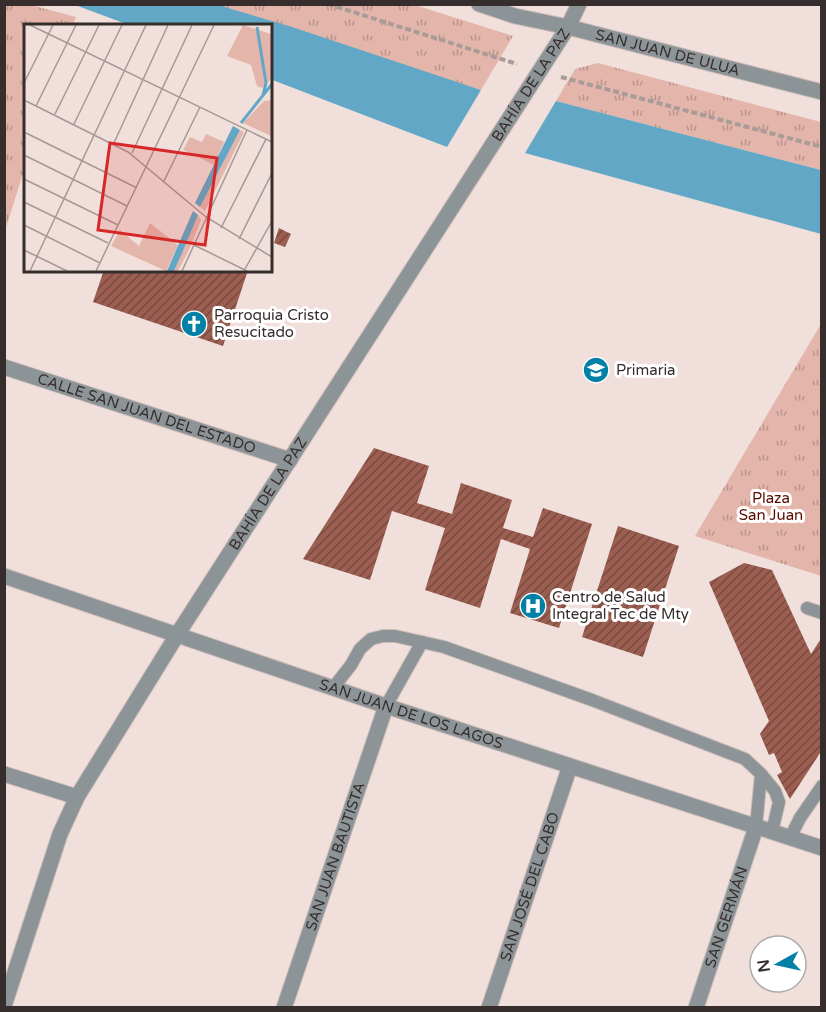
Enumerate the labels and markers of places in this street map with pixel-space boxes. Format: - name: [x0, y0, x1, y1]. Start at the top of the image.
- place label: Parroquia Cristo Resucitado: [214, 306, 329, 341]
- church icon: Parroquia Cristo Resucitado: [179, 309, 209, 339]
- school or university icon: Primaria: [581, 355, 611, 385]
- place label: Primaria: [616, 361, 676, 379]
- place label: Centro de Salud Integral Tec de Mty: [552, 588, 689, 623]
- hospital icon: Centro de Salud Integral Tec de Mty: [518, 591, 548, 621]

